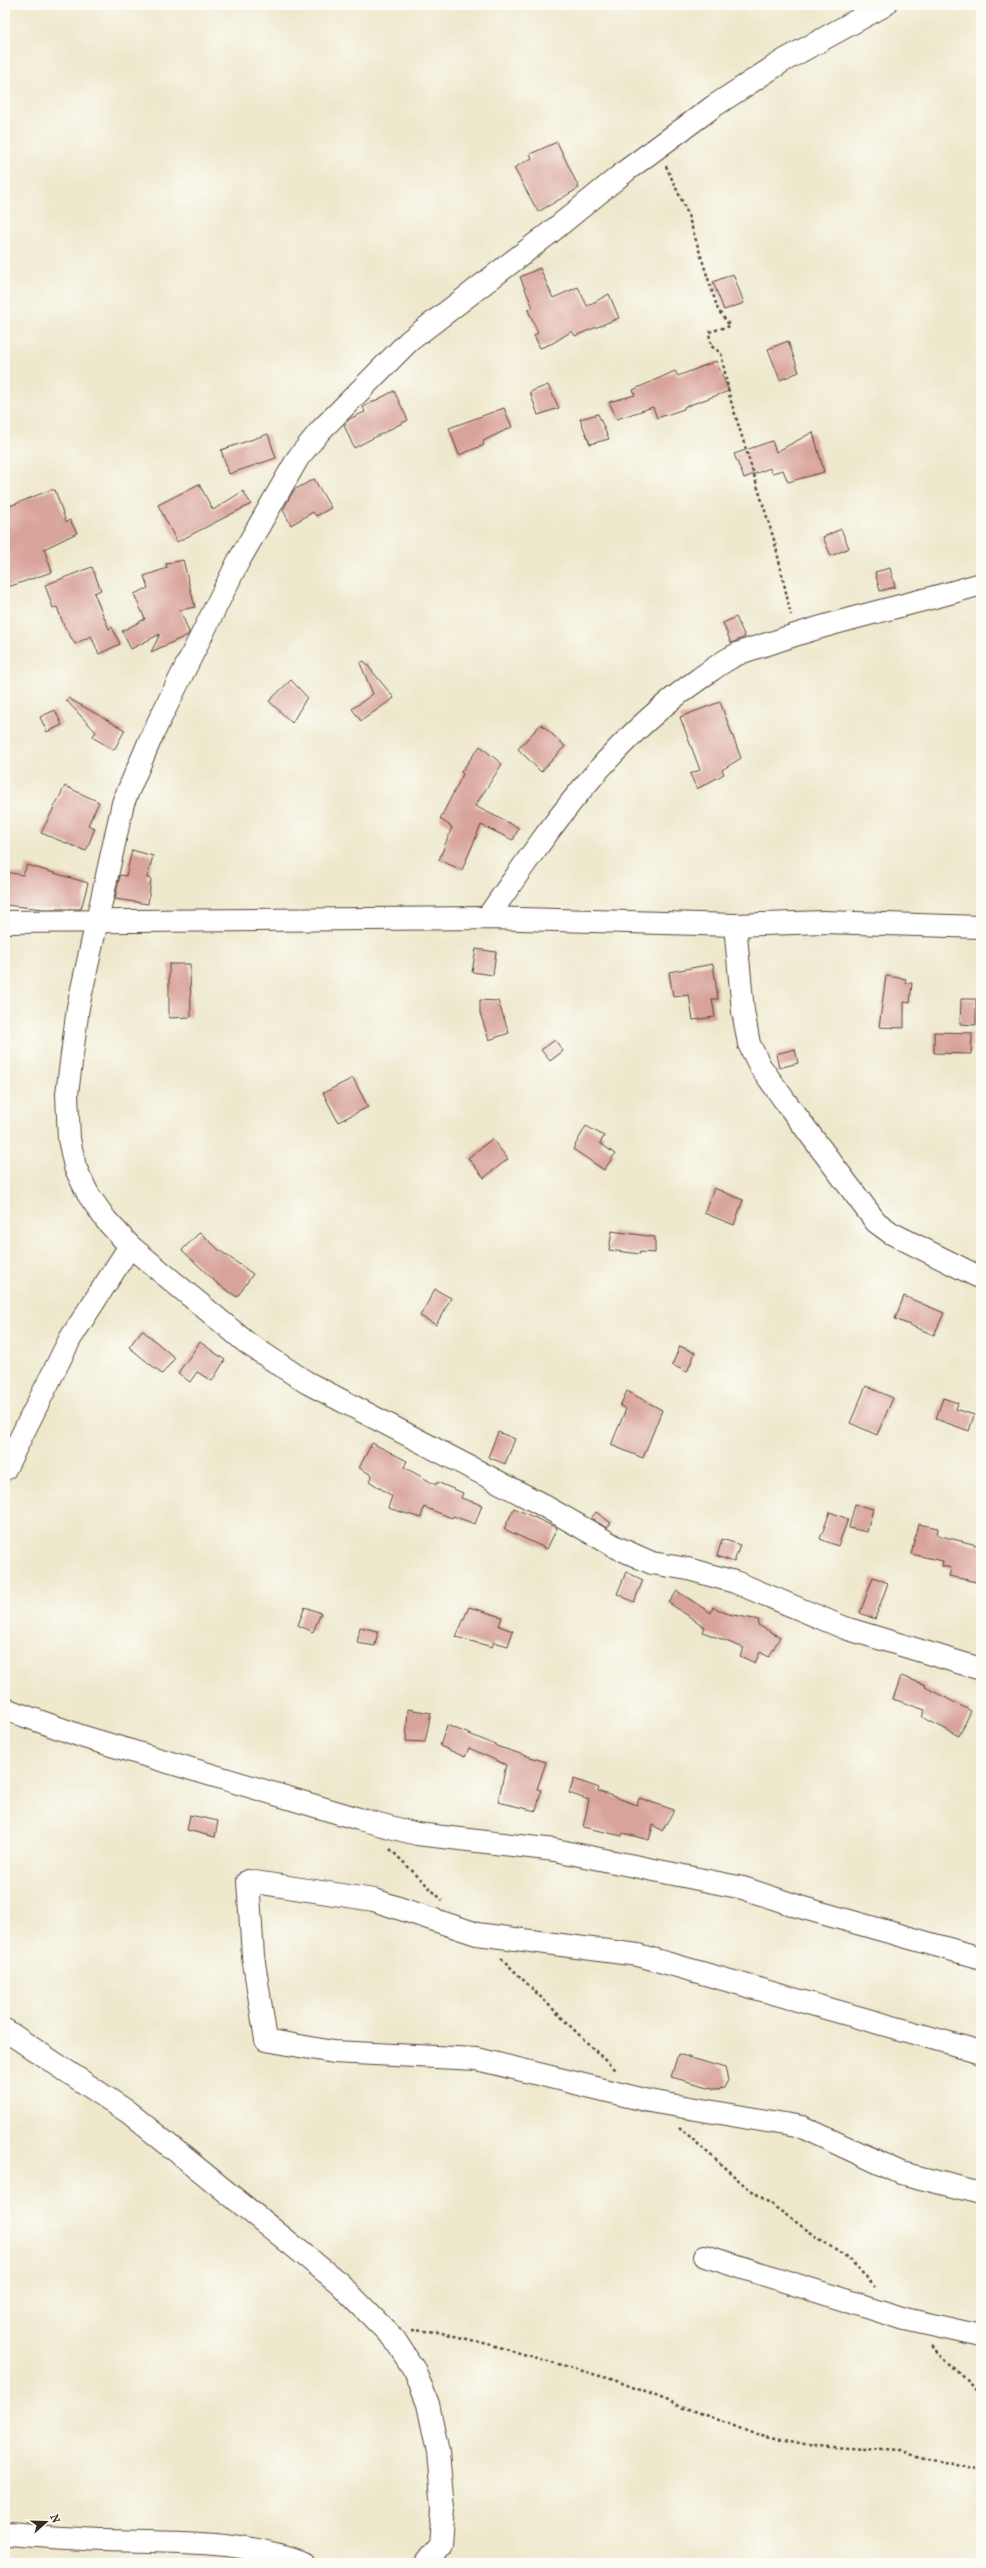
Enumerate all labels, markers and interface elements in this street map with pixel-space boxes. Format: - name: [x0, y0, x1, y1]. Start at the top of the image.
- north arrow: [26, 2502, 66, 2542]
- text: N: [47, 2513, 63, 2526]

